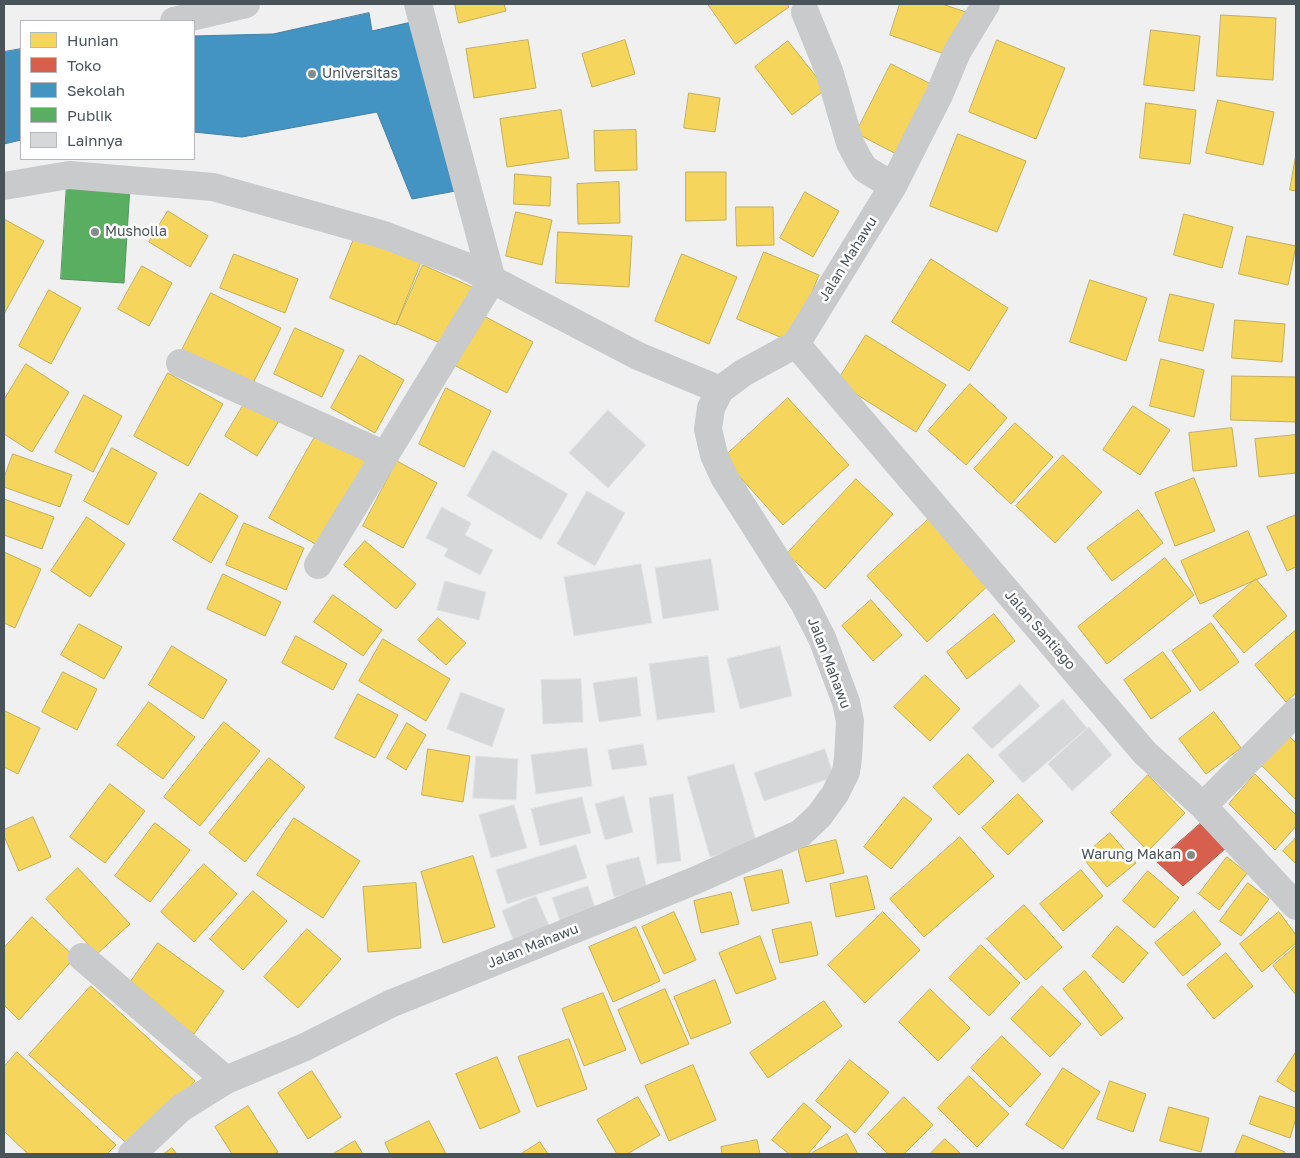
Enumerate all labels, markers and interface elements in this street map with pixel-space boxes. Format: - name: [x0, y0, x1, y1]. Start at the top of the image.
- legend: [20, 20, 195, 160]
- text: Hunian: [67, 31, 118, 49]
- text: Toko: [67, 56, 101, 74]
- place label: Universitas: [322, 66, 398, 82]
- marker: Universitas: [306, 68, 318, 80]
- text: Sekolah: [67, 81, 125, 99]
- text: Publik: [67, 106, 112, 124]
- text: Lainnya: [67, 131, 123, 149]
- street label: Jalan Mahawu: [815, 214, 881, 304]
- place label: Musholla: [105, 224, 167, 240]
- marker: Musholla: [89, 226, 101, 238]
- street label: Jalan Santiago: [1001, 587, 1079, 673]
- street label: Jalan Mahawu: [804, 615, 854, 711]
- place label: Warung Makan: [1081, 847, 1181, 863]
- marker: Warung Makan: [1185, 849, 1197, 861]
- street label: Jalan Mahawu: [485, 920, 581, 972]

